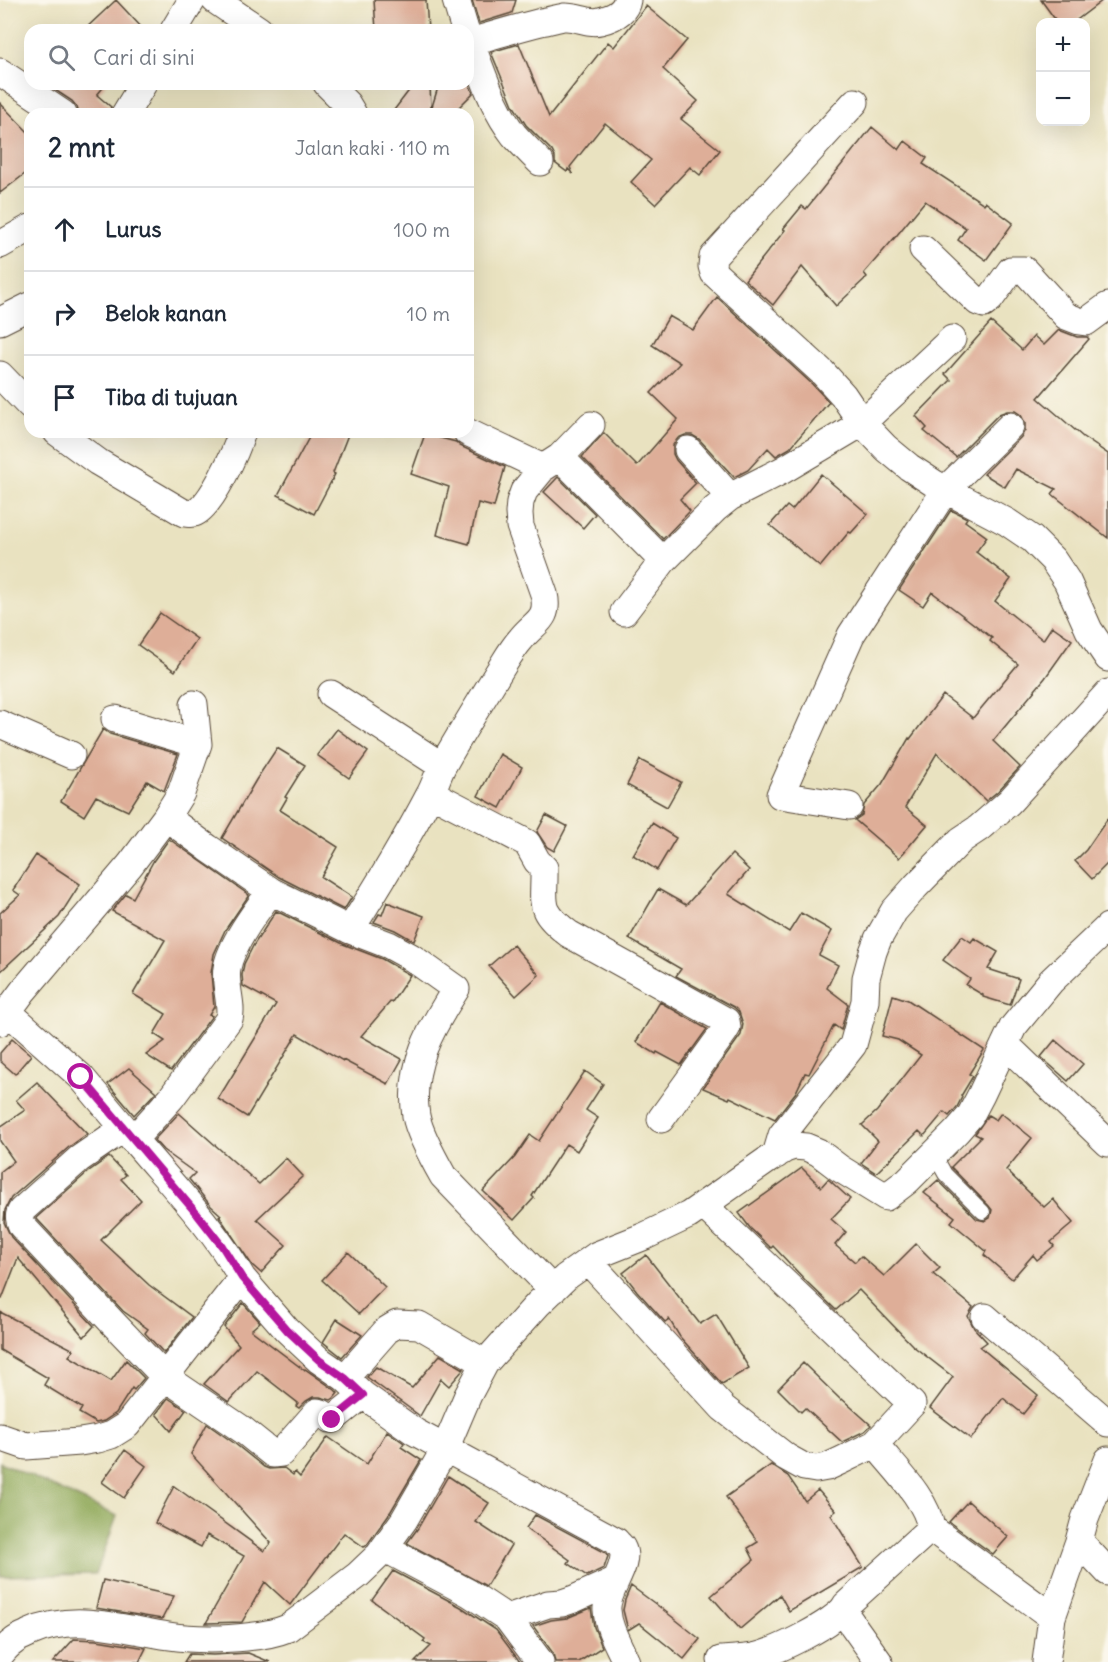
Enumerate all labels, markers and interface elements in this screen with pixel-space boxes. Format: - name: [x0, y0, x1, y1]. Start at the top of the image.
- map controls: [1036, 18, 1090, 126]
- button: +: [1036, 18, 1090, 72]
- search box: [24, 24, 474, 90]
- icon: search: [45, 41, 78, 74]
- text: Cari di sini: [93, 43, 195, 71]
- button: −: [1036, 72, 1090, 126]
- text: 2 mnt: [48, 131, 115, 164]
- text: Jalan kaki · 110 m: [295, 135, 450, 160]
- icon: ahead: [48, 213, 81, 246]
- text: Lurus: [105, 215, 161, 243]
- text: 100 m: [393, 217, 450, 242]
- icon: right: [48, 297, 81, 330]
- text: Belok kanan: [105, 299, 227, 327]
- text: 10 m: [407, 301, 450, 326]
- icon: arrive: [48, 381, 81, 414]
- text: Tiba di tujuan: [105, 383, 238, 411]
- route start: [67, 1063, 93, 1089]
- route end: [318, 1406, 344, 1432]

